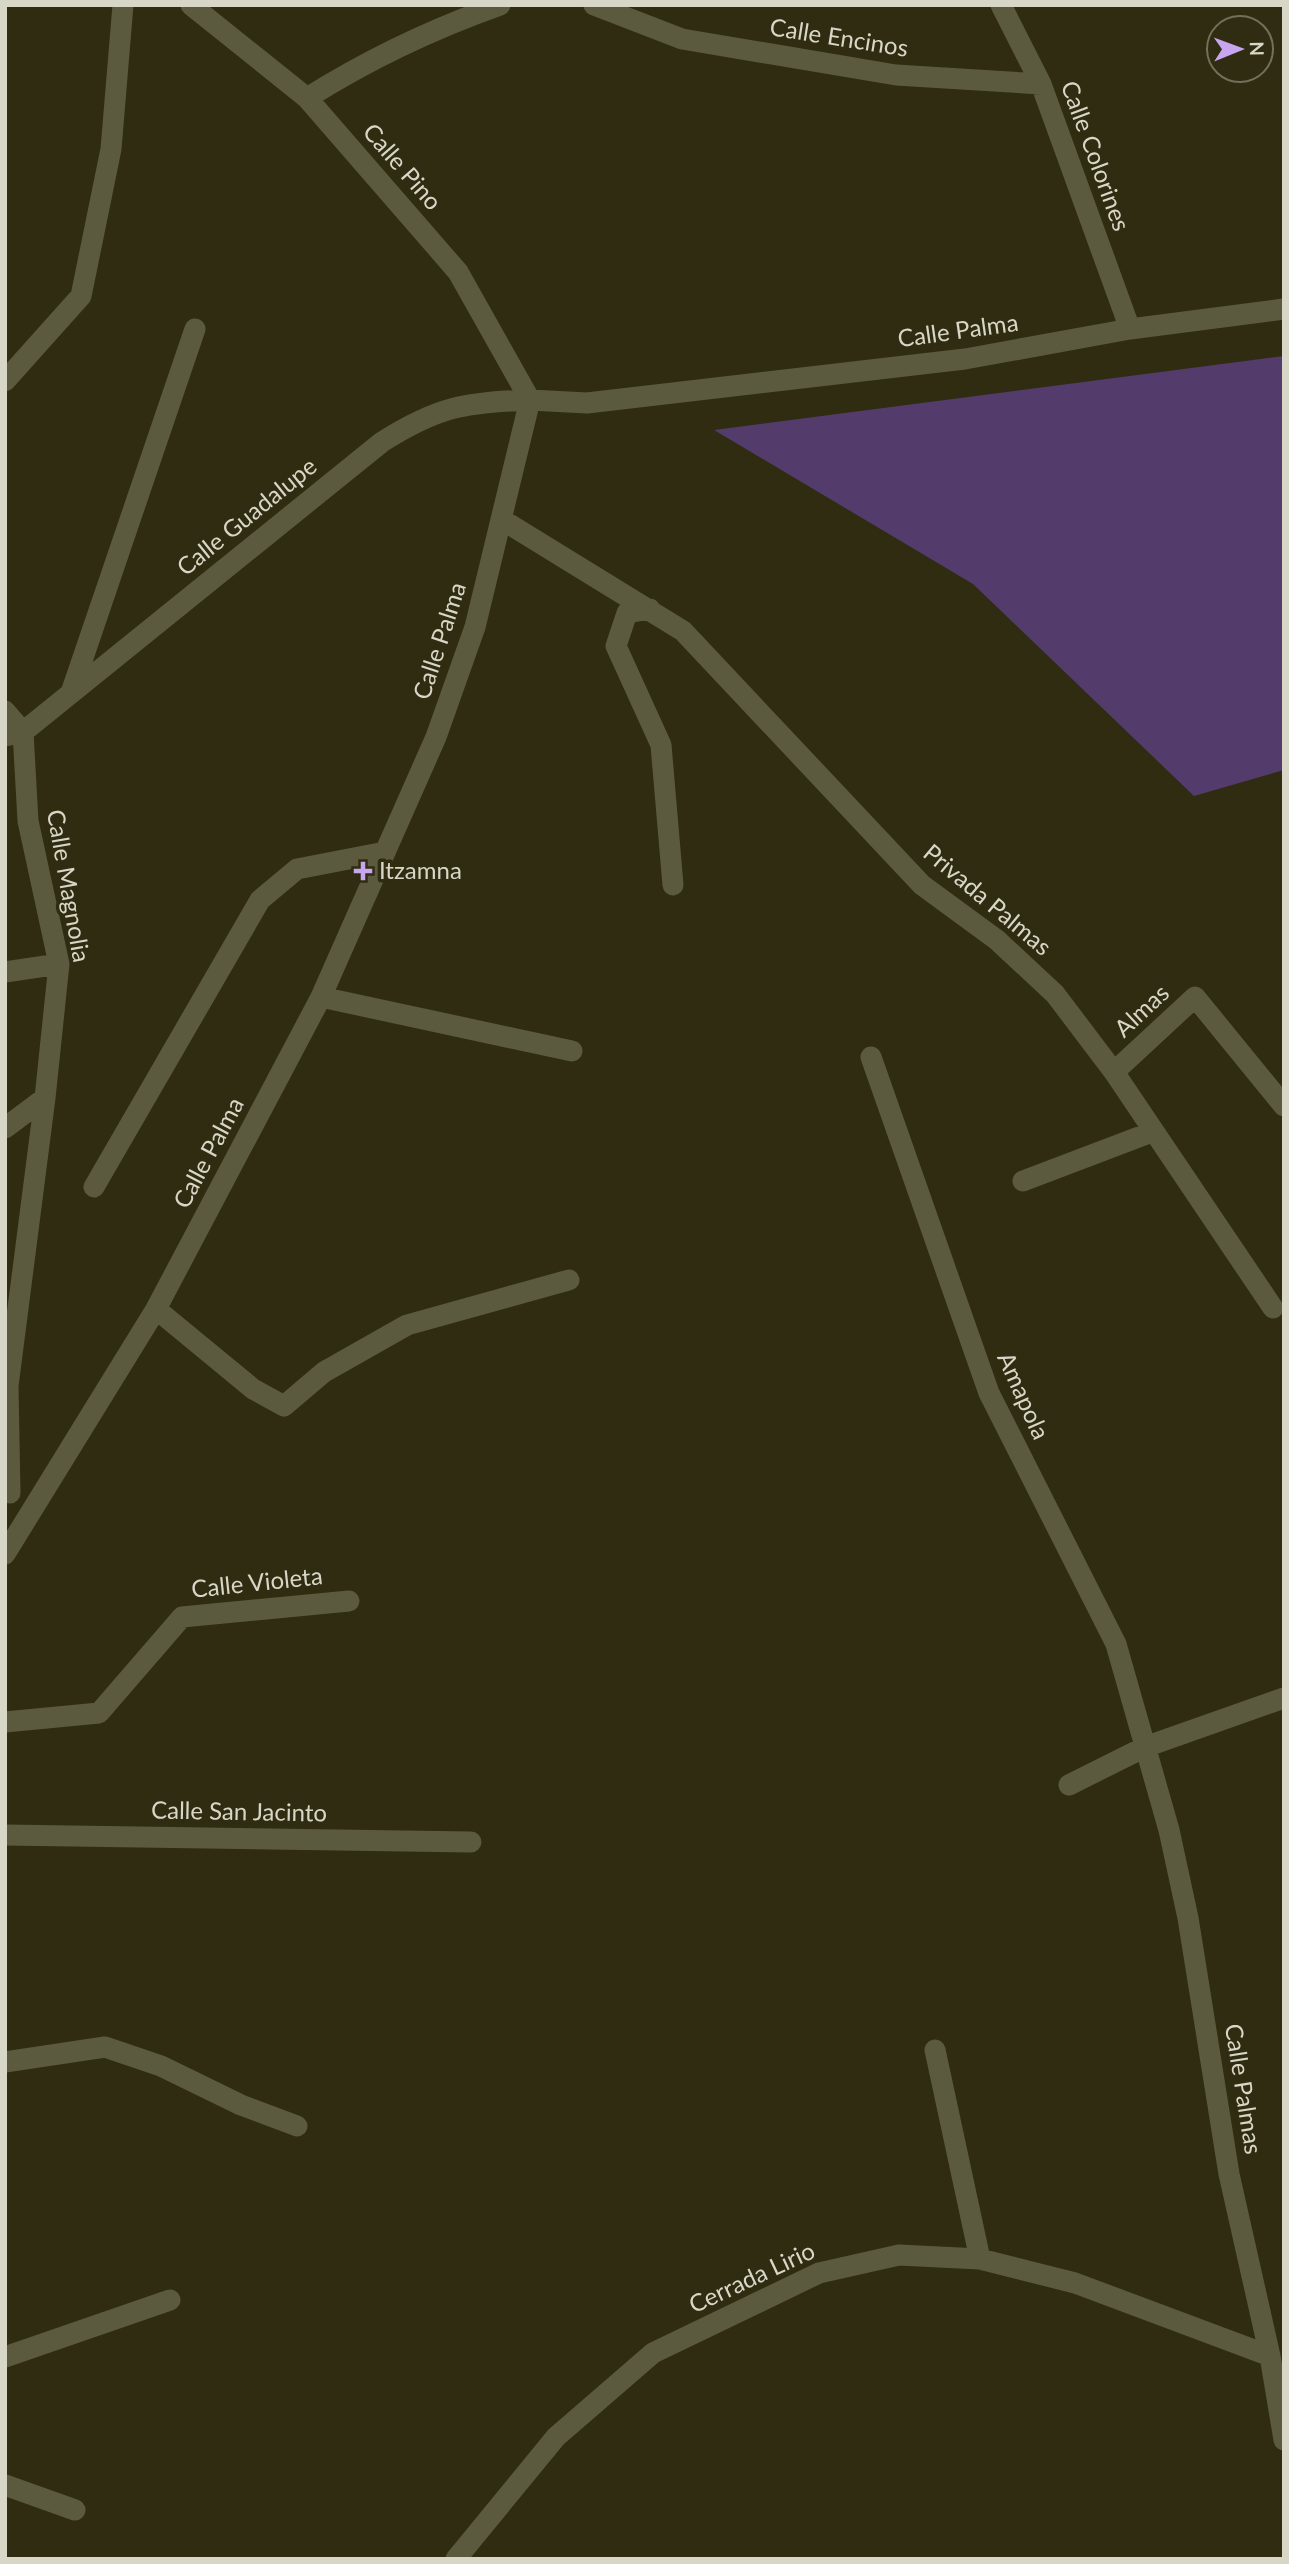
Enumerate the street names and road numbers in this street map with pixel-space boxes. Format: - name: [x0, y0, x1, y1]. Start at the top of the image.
- street label: Calle Encinos: [768, 11, 910, 62]
- street label: Calle Colorines: [1056, 76, 1137, 235]
- street label: Calle Pino: [358, 117, 449, 215]
- street label: Calle Palma: [896, 307, 1020, 352]
- street label: Calle Guadalupe: [170, 451, 322, 581]
- street label: Calle Palma: [406, 578, 471, 703]
- street label: Calle Magnolia: [42, 807, 97, 964]
- street label: Privada Palmas: [918, 837, 1058, 961]
- street label: Almas: [1108, 977, 1174, 1042]
- street label: Calle Palma: [166, 1092, 249, 1213]
- street label: Amapola: [992, 1347, 1056, 1444]
- street label: Calle Violeta: [190, 1560, 324, 1603]
- street label: Calle San Jacinto: [151, 1794, 327, 1827]
- street label: Calle Palmas: [1220, 2021, 1269, 2156]
- street label: Cerrada Lirio: [684, 2235, 819, 2318]

